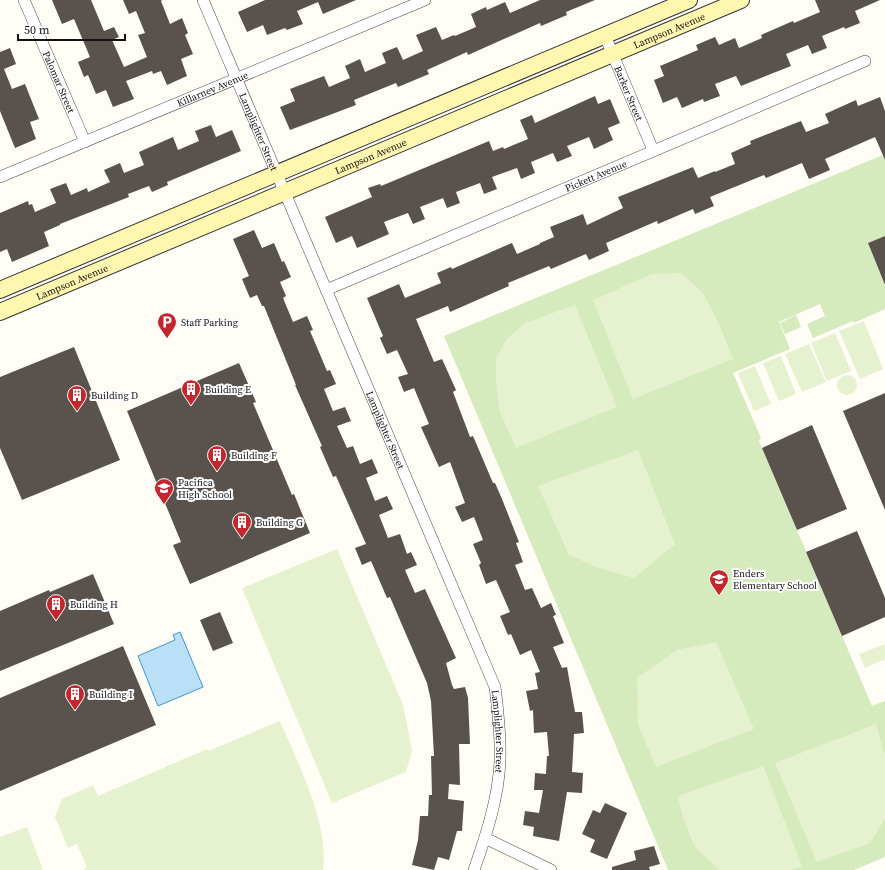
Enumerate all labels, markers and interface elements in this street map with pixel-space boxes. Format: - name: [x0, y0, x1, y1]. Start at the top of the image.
- street label: Lampson Avenue: [631, 9, 707, 51]
- scale bar: [18, 16, 125, 42]
- text: 50 m: [24, 22, 50, 38]
- street label: Palomar Street: [40, 49, 78, 115]
- street label: Barker Street: [612, 64, 647, 123]
- street label: Killarney Avenue: [175, 68, 250, 109]
- street label: Lamplighter Street: [237, 91, 282, 173]
- street label: Lampson Avenue: [333, 135, 408, 177]
- street label: Pickett Avenue: [563, 157, 629, 194]
- street label: Lampson Avenue: [34, 261, 110, 303]
- parking icon: Staff Parking: [156, 311, 178, 339]
- place label: Staff Parking: [181, 316, 238, 329]
- building icon: Building E: [180, 378, 202, 406]
- place label: Building E: [205, 383, 251, 396]
- building icon: Building D: [66, 384, 88, 412]
- place label: Building D: [91, 389, 138, 402]
- street label: Lamplighter Street: [363, 389, 408, 471]
- building icon: Building F: [206, 444, 228, 472]
- place label: Building F: [231, 449, 277, 462]
- place label: Pacifica High School: [178, 476, 232, 501]
- school or university icon: Pacifica High School: [153, 477, 175, 505]
- building icon: Building G: [231, 511, 253, 539]
- place label: Building G: [256, 516, 303, 529]
- place label: Enders Elementary School: [733, 567, 817, 592]
- school or university icon: Enders Elementary School: [708, 568, 730, 596]
- building icon: Building H: [45, 593, 67, 621]
- place label: Building H: [70, 598, 118, 611]
- building icon: Building I: [64, 683, 86, 711]
- place label: Building I: [89, 688, 133, 701]
- street label: Lamplighter Street: [489, 689, 507, 774]

